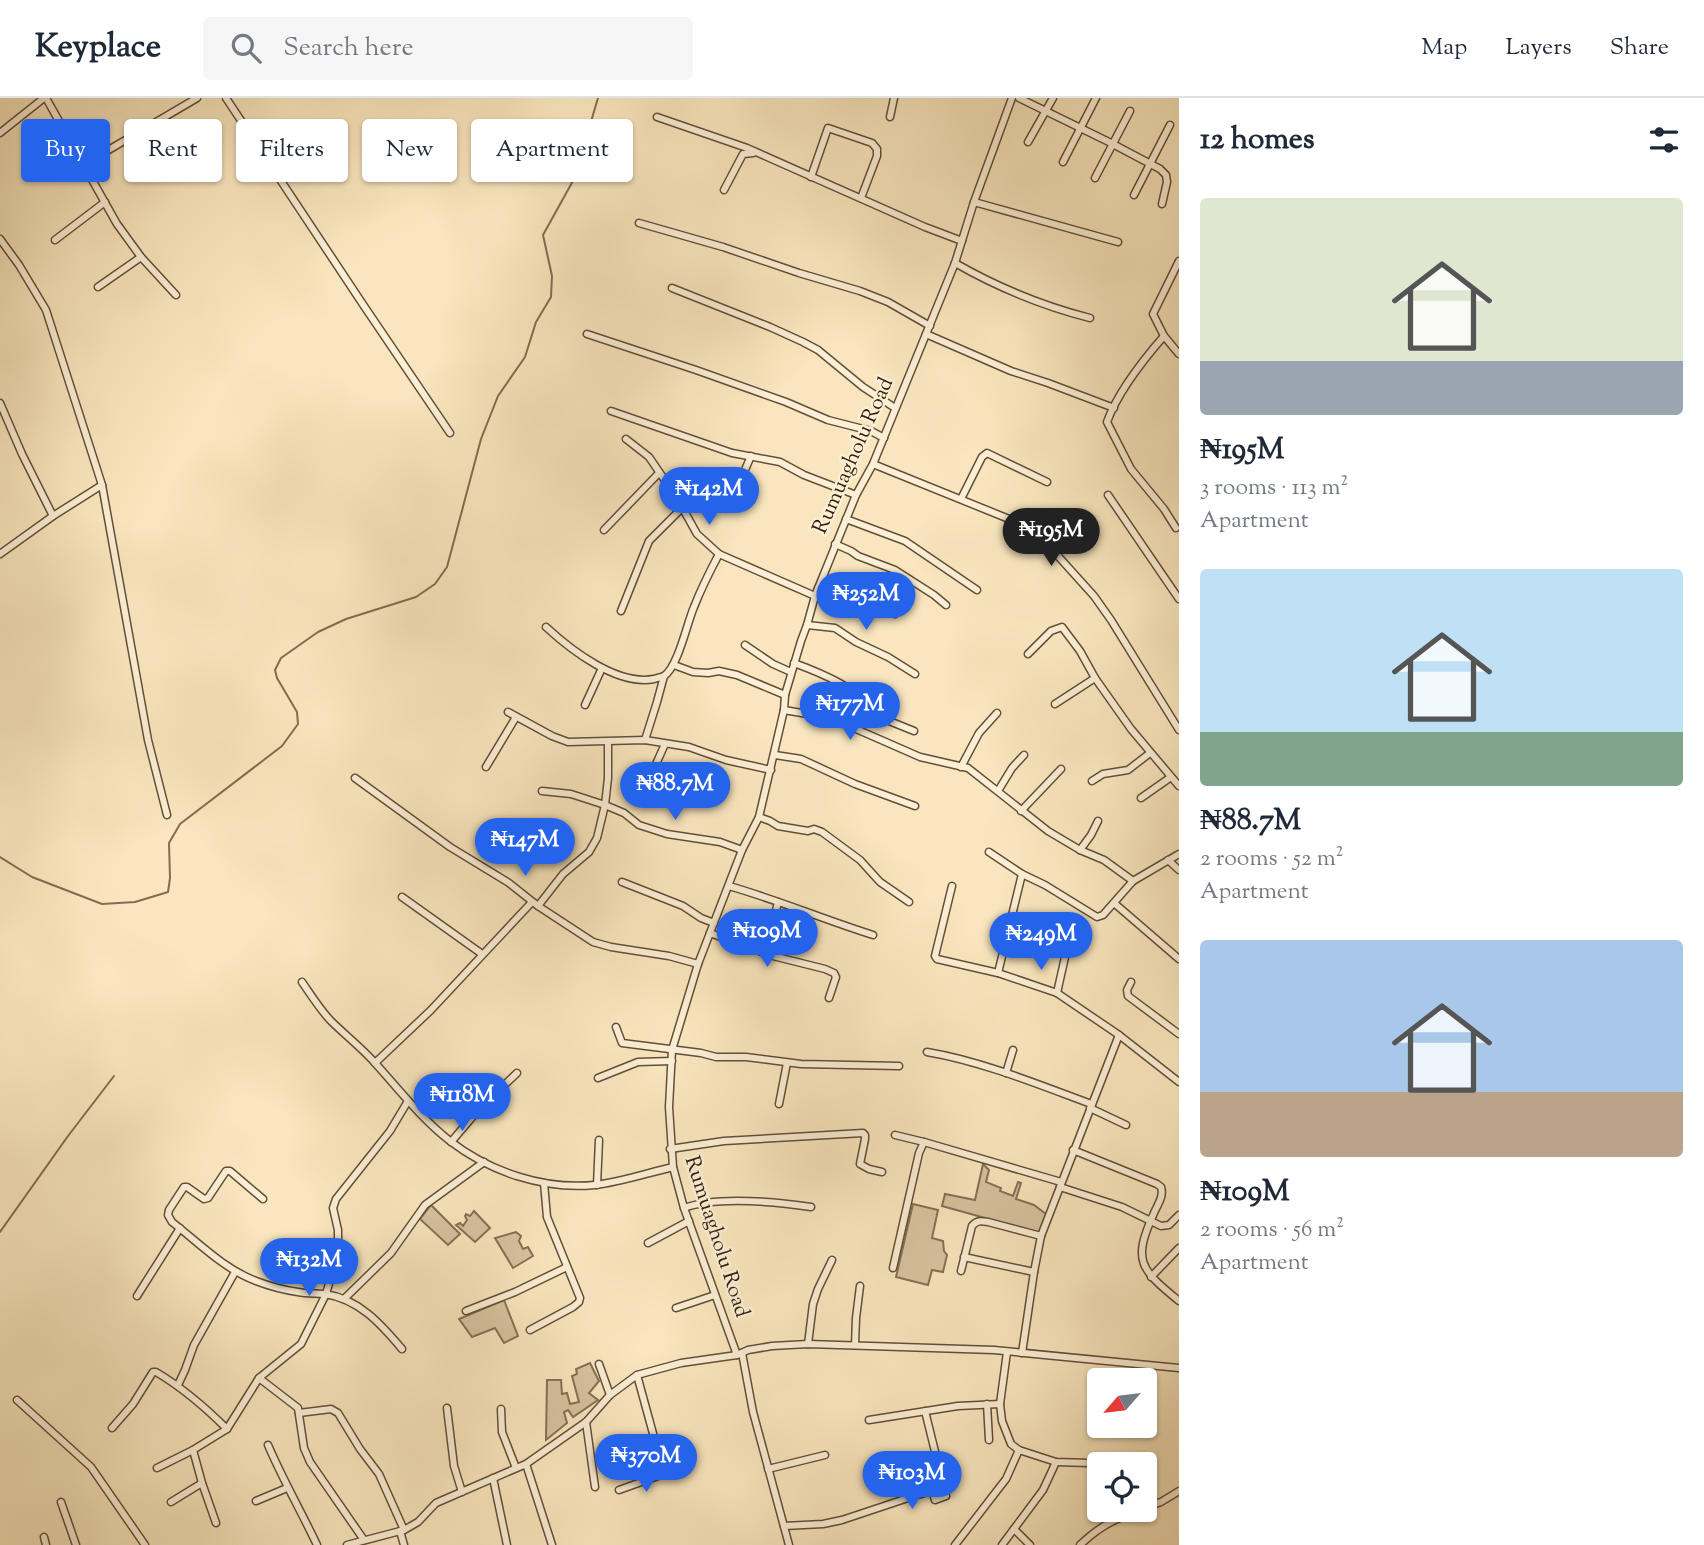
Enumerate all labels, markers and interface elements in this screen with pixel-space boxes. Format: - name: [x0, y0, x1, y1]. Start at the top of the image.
- search box: [203, 17, 693, 80]
- text: Keyplace: [35, 24, 161, 72]
- icon: search: [227, 29, 265, 67]
- text: Search here: [283, 30, 414, 67]
- text: Map: [1421, 31, 1467, 65]
- text: Layers: [1505, 31, 1572, 65]
- text: Share: [1610, 31, 1669, 65]
- chip: Buy: [21, 119, 110, 182]
- chip: Rent: [124, 119, 222, 182]
- chip: Filters: [236, 119, 348, 182]
- chip: New: [362, 119, 457, 182]
- chip: Apartment: [471, 119, 633, 182]
- text: 12 homes: [1200, 119, 1315, 162]
- icon: filters: [1645, 121, 1683, 159]
- icon: home: [1379, 243, 1505, 369]
- street label: Rumuagholu Road: [806, 373, 902, 539]
- text: ₦195M: [1200, 429, 1284, 472]
- pin: ₦142M: [660, 468, 758, 527]
- text: 3 rooms · 113 m²: [1200, 472, 1348, 505]
- text: ₦142M: [675, 473, 743, 506]
- text: Apartment: [1200, 505, 1309, 538]
- pin: ₦195M: [1002, 508, 1100, 568]
- text: ₦195M: [1019, 514, 1083, 547]
- pin: ₦252M: [817, 573, 915, 632]
- text: ₦252M: [832, 578, 900, 611]
- icon: home: [1379, 614, 1505, 740]
- pin: ₦177M: [801, 682, 899, 742]
- text: ₦177M: [816, 688, 884, 721]
- pin: ₦88.7M: [618, 762, 732, 822]
- text: ₦88.7M: [636, 768, 714, 801]
- text: ₦88.7M: [1200, 800, 1301, 843]
- pin: ₦147M: [476, 818, 574, 878]
- text: ₦147M: [491, 824, 559, 857]
- text: 2 rooms · 52 m²: [1200, 843, 1343, 876]
- text: Apartment: [1200, 876, 1309, 909]
- pin: ₦109M: [718, 910, 816, 969]
- pin: ₦249M: [992, 912, 1090, 972]
- text: ₦109M: [733, 915, 801, 948]
- text: ₦249M: [1005, 918, 1077, 951]
- icon: home: [1379, 985, 1505, 1111]
- pin: ₦118M: [413, 1074, 511, 1133]
- text: ₦118M: [430, 1079, 494, 1112]
- street label: Rumuagholu Road: [676, 1152, 756, 1322]
- text: ₦109M: [1200, 1171, 1290, 1214]
- text: 2 rooms · 56 m²: [1200, 1214, 1344, 1247]
- pin: ₦132M: [260, 1238, 358, 1298]
- text: ₦132M: [276, 1244, 342, 1277]
- text: Apartment: [1200, 1247, 1309, 1280]
- north arrow: [1087, 1368, 1157, 1438]
- map controls: [1087, 1368, 1157, 1522]
- pin: ₦370M: [597, 1434, 695, 1494]
- text: ₦370M: [611, 1440, 681, 1473]
- pin: ₦103M: [863, 1452, 961, 1511]
- button: locate: [1087, 1452, 1157, 1522]
- text: ₦103M: [879, 1457, 945, 1490]

